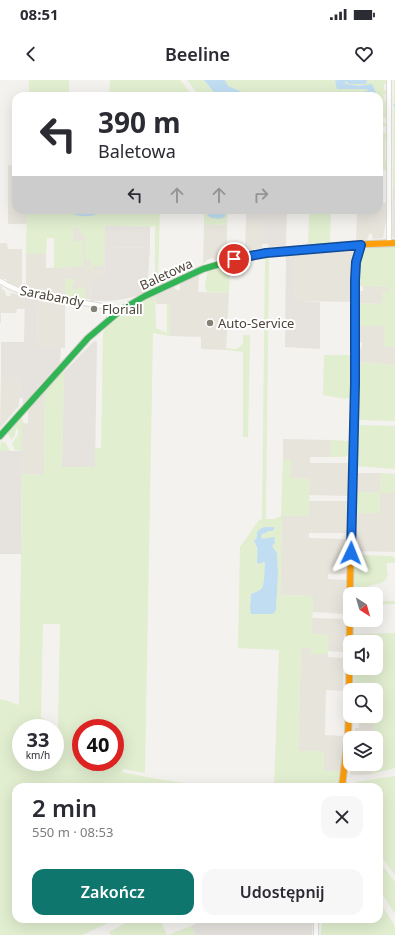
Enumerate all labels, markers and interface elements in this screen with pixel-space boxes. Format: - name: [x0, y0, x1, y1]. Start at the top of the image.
- text: 08:51: [20, 4, 59, 24]
- text: Beeline: [165, 42, 230, 66]
- icon: back: [20, 43, 42, 65]
- icon: heart: [353, 43, 375, 65]
- text: 390 m: [98, 103, 181, 141]
- icon: left: [32, 108, 84, 160]
- text: Baletowa: [98, 139, 176, 163]
- icon: left: [124, 184, 146, 206]
- icon: ahead: [166, 184, 188, 206]
- icon: ahead: [208, 184, 230, 206]
- icon: right: [250, 184, 272, 206]
- pin: [217, 242, 251, 276]
- icon: arrive: [223, 248, 245, 270]
- street label: Baletowa: [137, 254, 195, 294]
- street label: Sarabandy: [18, 281, 86, 311]
- place label: Floriall: [102, 300, 143, 318]
- marker: Floriall: [89, 304, 99, 314]
- place label: Auto-Service: [218, 314, 294, 332]
- marker: Auto-Service: [205, 318, 215, 328]
- position arrow: [330, 532, 372, 574]
- north arrow: [343, 587, 383, 627]
- map controls: [343, 587, 383, 771]
- button: sound: [343, 635, 383, 675]
- button: search: [343, 683, 383, 723]
- speed limit sign: 40: [72, 719, 124, 771]
- text: 33: [27, 726, 49, 753]
- button: layers: [343, 731, 383, 771]
- text: km/h: [26, 748, 50, 762]
- text: 2 min: [32, 791, 97, 824]
- button: close: [321, 796, 363, 838]
- text: 550 m · 08:53: [32, 823, 113, 841]
- button: Zakończ: [32, 869, 194, 915]
- button: Udostępnij: [202, 869, 363, 915]

